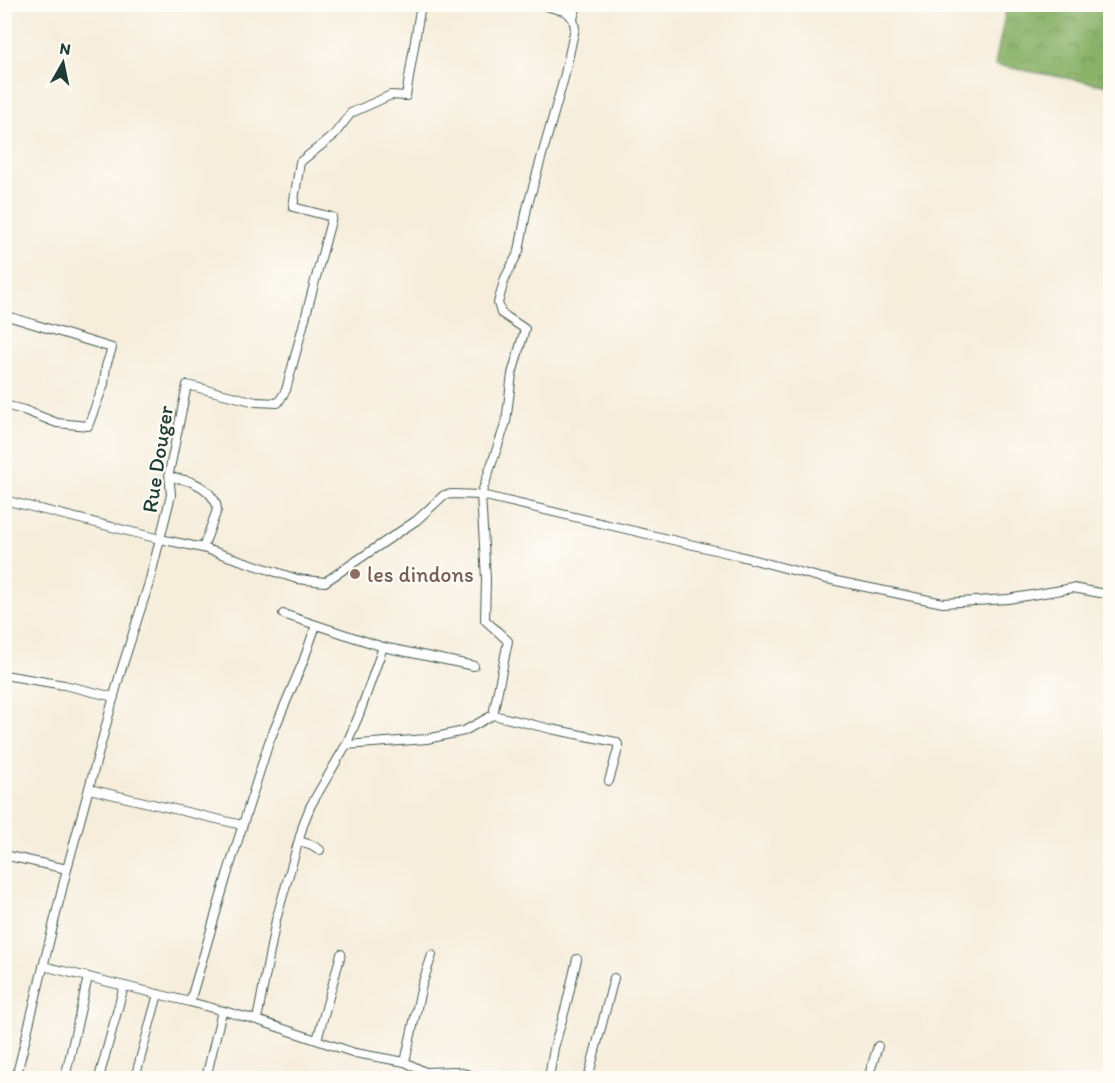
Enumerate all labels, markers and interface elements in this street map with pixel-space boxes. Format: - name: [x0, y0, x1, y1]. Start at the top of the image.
- north arrow: [33, 33, 93, 93]
- text: N: [58, 38, 72, 59]
- street label: Rue Douger: [136, 403, 179, 515]
- place label: les dindons: [367, 561, 474, 588]
- marker: les dindons: [348, 567, 362, 581]

